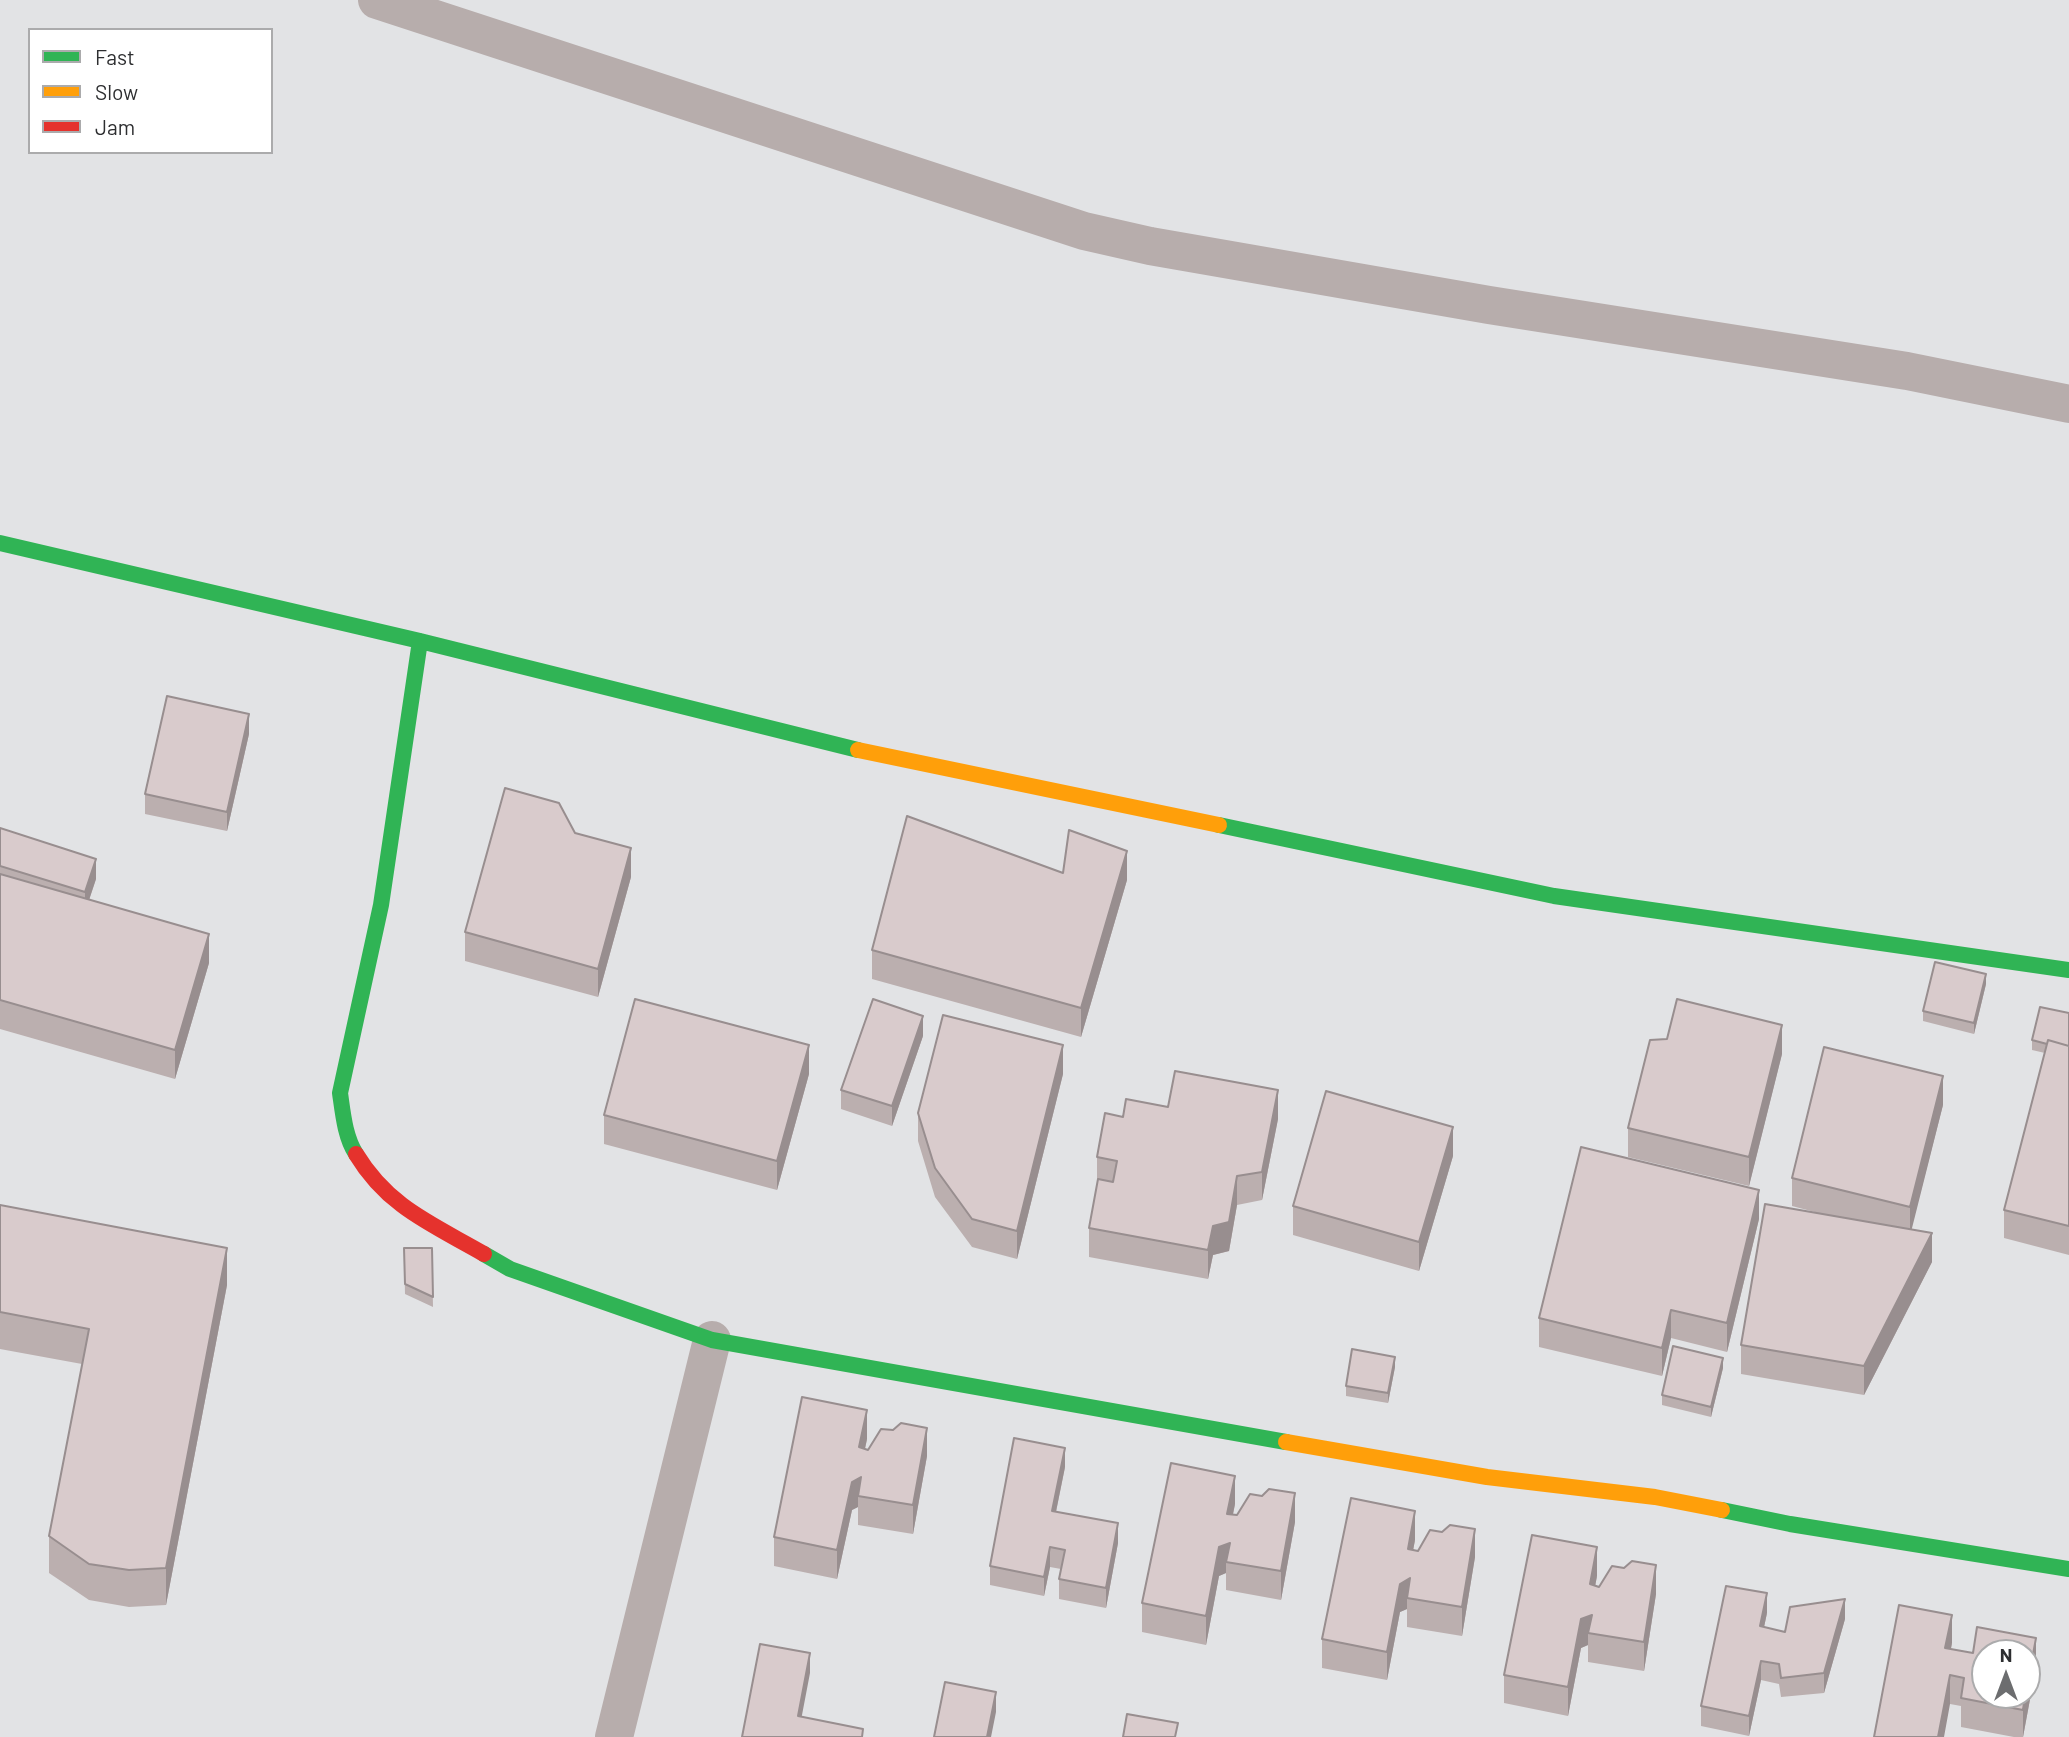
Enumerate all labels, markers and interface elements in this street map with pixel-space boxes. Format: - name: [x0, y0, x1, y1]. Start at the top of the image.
- legend: [28, 28, 273, 154]
- text: Fast: [95, 44, 135, 69]
- text: Slow: [95, 79, 138, 104]
- text: Jam: [95, 114, 135, 139]
- north arrow: [1971, 1639, 2041, 1709]
- text: N: [2000, 1643, 2012, 1666]

